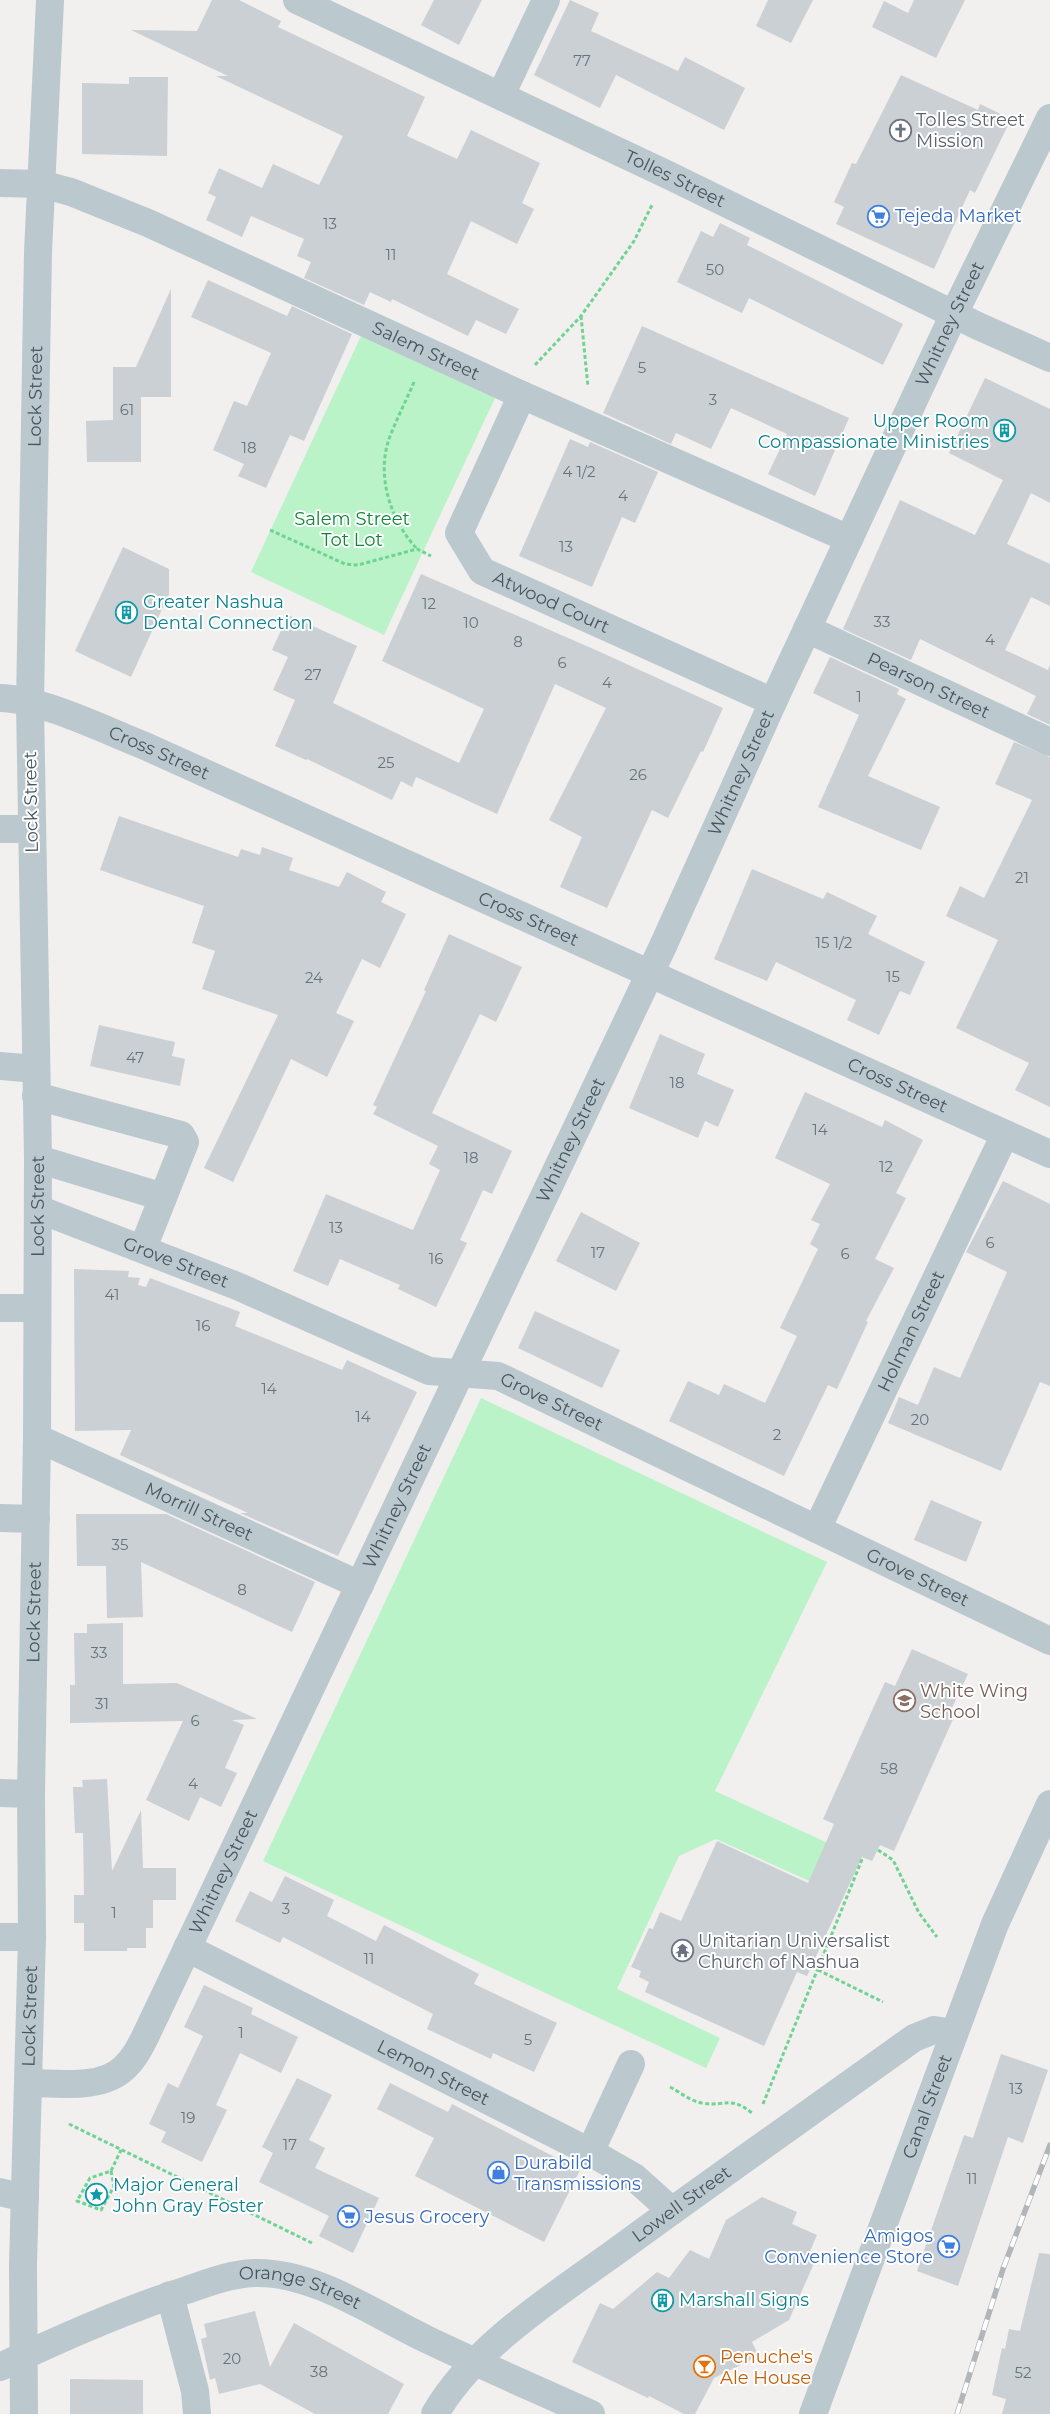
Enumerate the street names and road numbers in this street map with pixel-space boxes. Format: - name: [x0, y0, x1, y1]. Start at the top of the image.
- street label: Tolles Street: [621, 145, 729, 212]
- street label: Whitney Street: [911, 258, 989, 390]
- street label: Salem Street: [369, 317, 483, 385]
- street label: Lock Street: [24, 345, 47, 447]
- street label: Atwood Court: [489, 566, 613, 638]
- street label: Pearson Street: [864, 648, 993, 723]
- street label: Whitney Street: [703, 706, 779, 839]
- street label: Cross Street: [105, 721, 213, 785]
- street label: Lock Street: [19, 751, 43, 853]
- street label: Cross Street: [475, 887, 582, 951]
- street label: Cross Street: [844, 1053, 951, 1117]
- street label: Whitney Street: [532, 1074, 610, 1206]
- street label: Lock Street: [27, 1155, 49, 1257]
- street label: Grove Street: [120, 1232, 232, 1293]
- street label: Holman Street: [873, 1267, 949, 1396]
- street label: Grove Street: [497, 1368, 607, 1436]
- street label: Whitney Street: [358, 1440, 436, 1572]
- street label: Morrill Street: [141, 1478, 257, 1546]
- street label: Grove Street: [863, 1543, 973, 1611]
- street label: Lock Street: [22, 1561, 46, 1663]
- street label: Whitney Street: [184, 1806, 262, 1938]
- street label: Lock Street: [17, 1965, 42, 2067]
- street label: Lemon Street: [373, 2035, 493, 2110]
- street label: Canal Street: [898, 2051, 957, 2162]
- street label: Lowell Street: [628, 2161, 735, 2247]
- street label: Orange Street: [238, 2262, 365, 2314]

